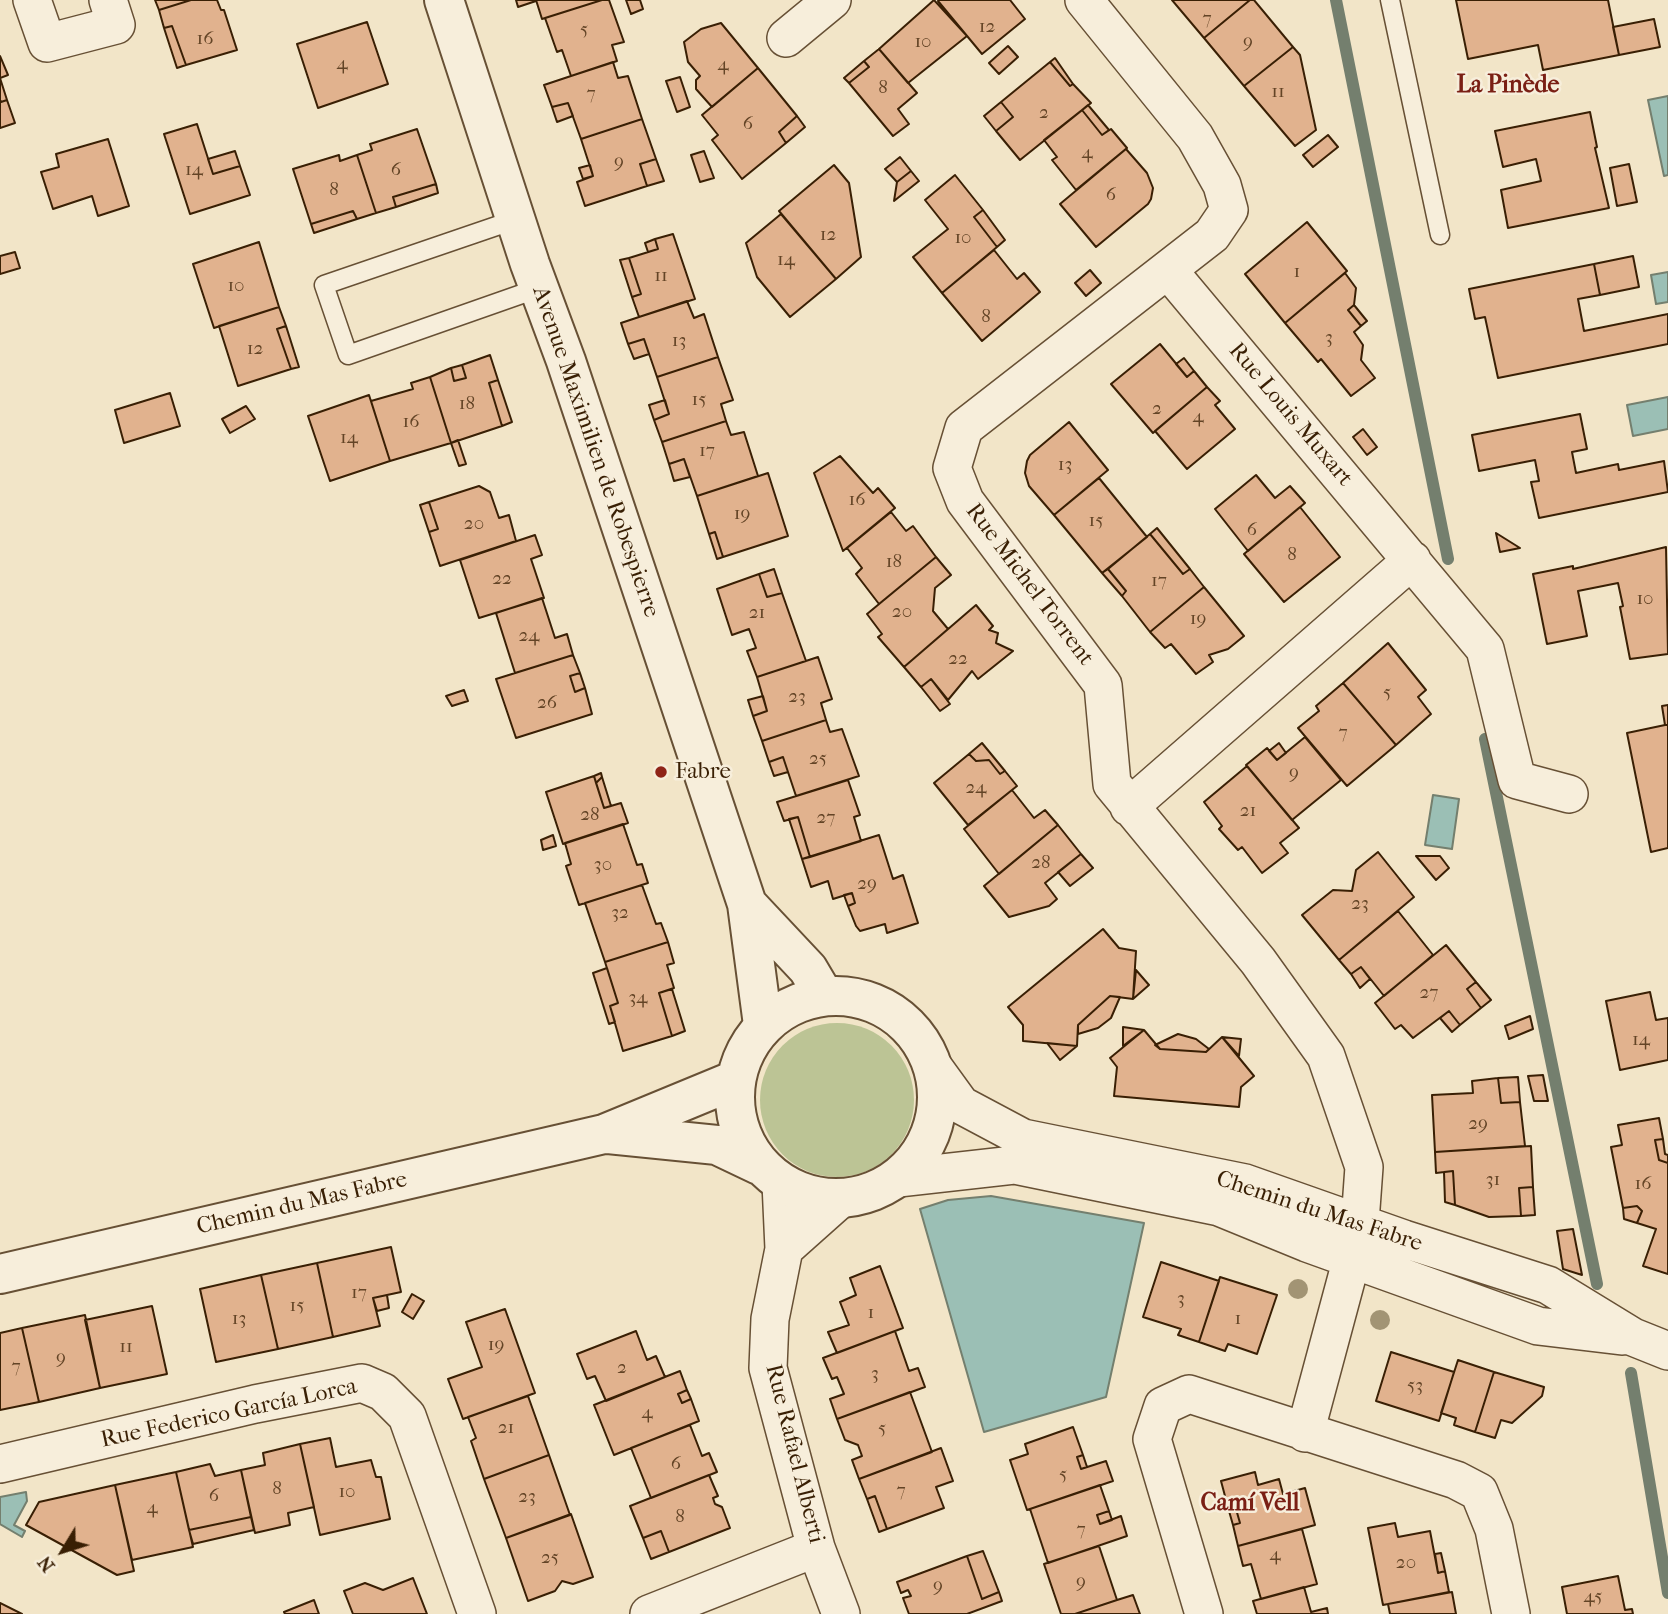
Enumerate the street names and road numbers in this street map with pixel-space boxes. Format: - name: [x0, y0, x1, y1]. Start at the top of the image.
- street label: Avenue Maximilien de Robespierre: [525, 283, 665, 621]
- street label: Rue Louis Muxart: [1222, 338, 1358, 492]
- street label: Rue Michel Torrent: [959, 499, 1099, 671]
- street label: Chemin du Mas Fabre: [194, 1166, 410, 1242]
- street label: Chemin du Mas Fabre: [1212, 1166, 1426, 1258]
- street label: Rue Rafael Alberti: [758, 1362, 830, 1546]
- street label: Rue Federico García Lorca: [98, 1373, 360, 1455]

